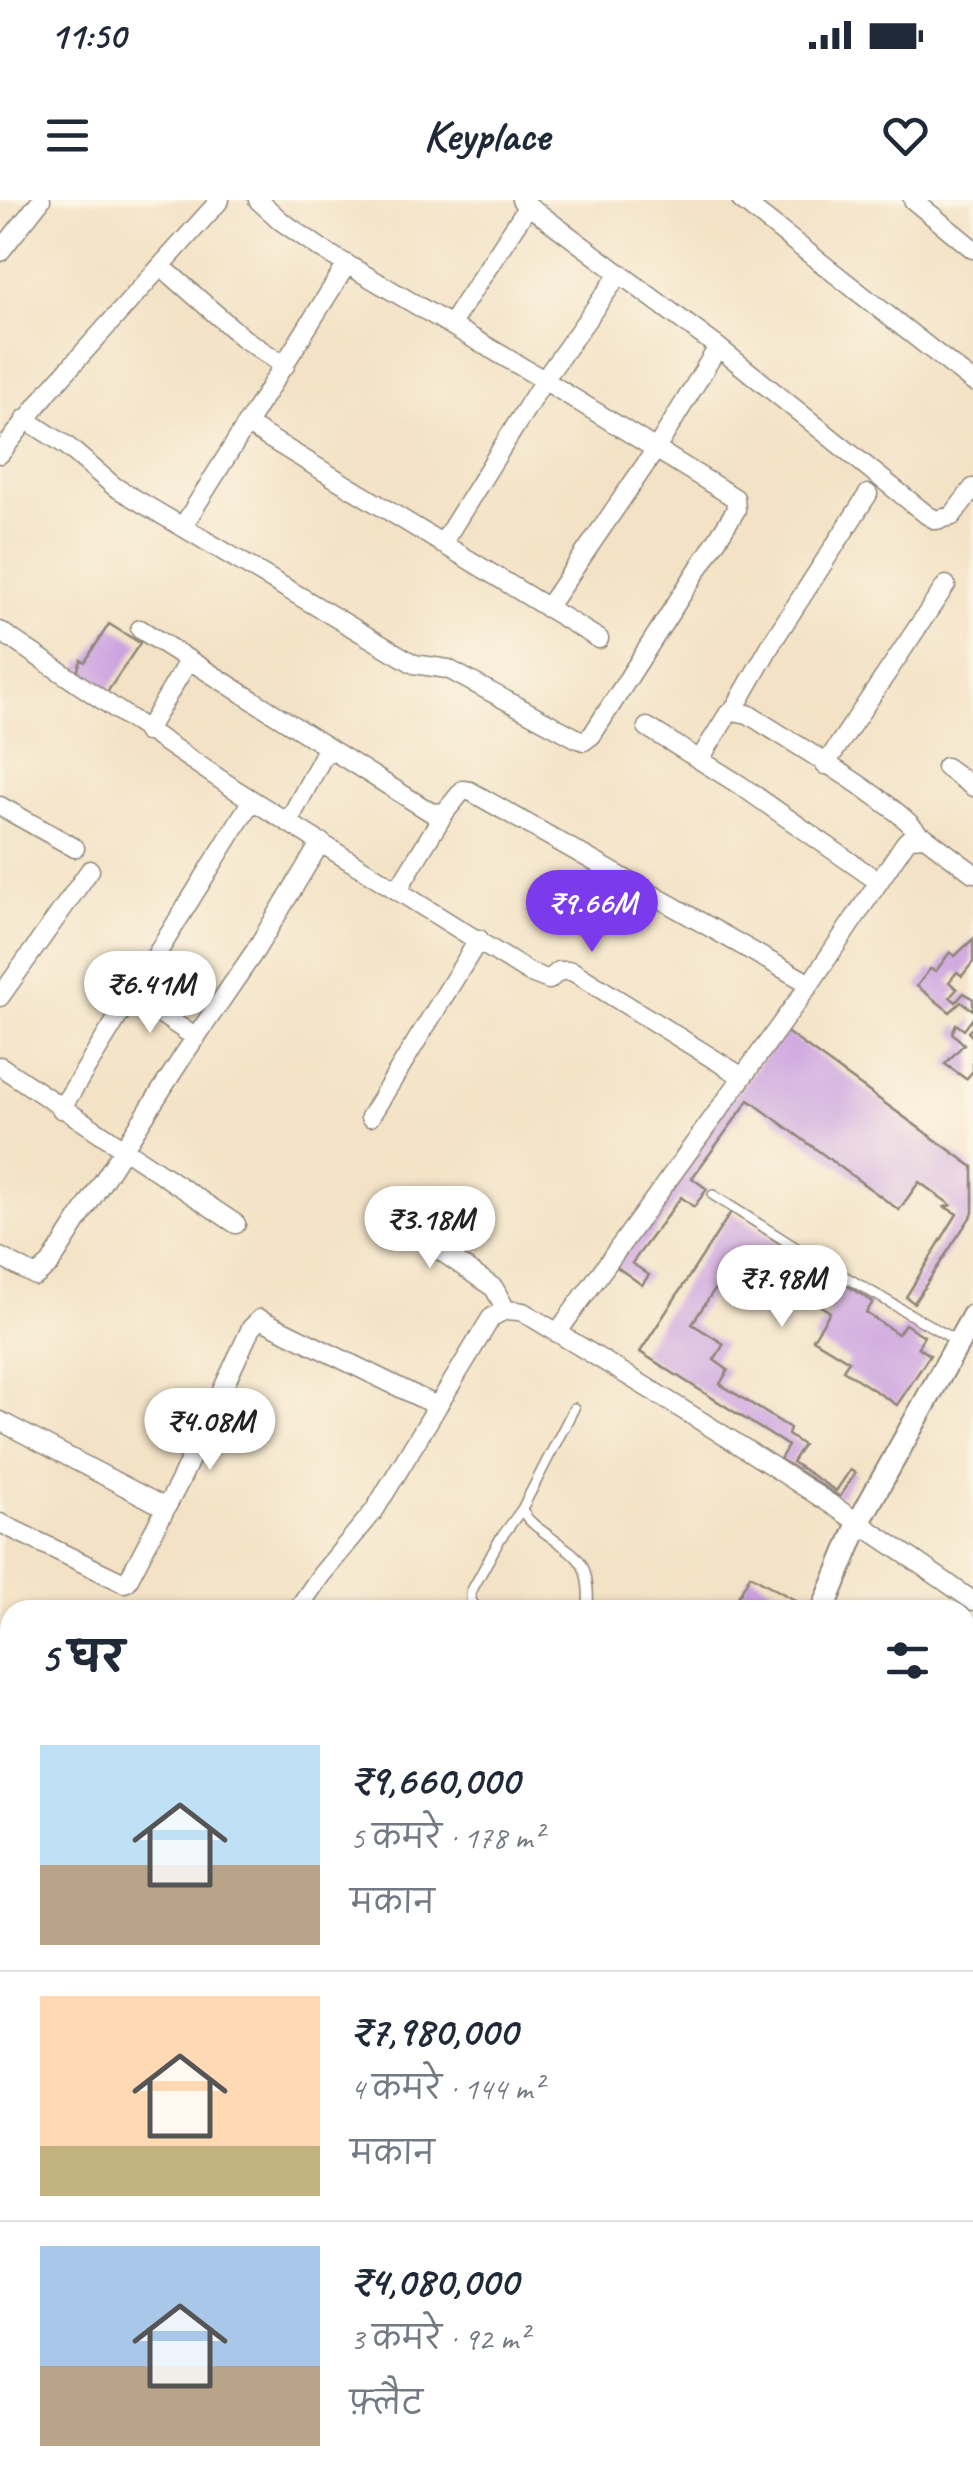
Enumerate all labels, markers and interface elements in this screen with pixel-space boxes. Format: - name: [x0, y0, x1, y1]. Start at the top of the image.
- text: 11:50: [50, 12, 125, 59]
- text: Keyplace: [423, 107, 550, 164]
- icon: menu: [40, 108, 95, 163]
- icon: heart: [878, 108, 933, 163]
- pin: ₹9.66M: [511, 870, 673, 955]
- text: ₹9.66M: [548, 882, 636, 923]
- pin: ₹6.41M: [69, 951, 231, 1036]
- text: ₹6.41M: [106, 963, 194, 1004]
- pin: ₹3.18M: [349, 1186, 511, 1271]
- text: ₹3.18M: [386, 1198, 474, 1239]
- pin: ₹7.98M: [701, 1245, 863, 1330]
- text: ₹7.98M: [739, 1257, 825, 1298]
- pin: ₹4.08M: [129, 1388, 291, 1473]
- text: ₹4.08M: [166, 1400, 254, 1441]
- text: 5 घर: [40, 1631, 124, 1684]
- icon: filters: [880, 1633, 935, 1688]
- text: ₹9,660,000: [350, 1754, 519, 1807]
- icon: home: [120, 1785, 240, 1905]
- text: 5 कमरे · 178 m²: [350, 1817, 543, 1858]
- text: मकान: [350, 1882, 435, 1923]
- text: ₹7,980,000: [350, 2005, 517, 2058]
- icon: home: [120, 2036, 240, 2156]
- text: 4 कमरे · 144 m²: [350, 2068, 543, 2109]
- text: मकान: [350, 2133, 435, 2174]
- text: ₹4,080,000: [350, 2255, 518, 2308]
- icon: home: [120, 2286, 240, 2406]
- text: 3 कमरे · 92 m²: [350, 2318, 528, 2359]
- text: फ़्लैट: [350, 2383, 423, 2424]

